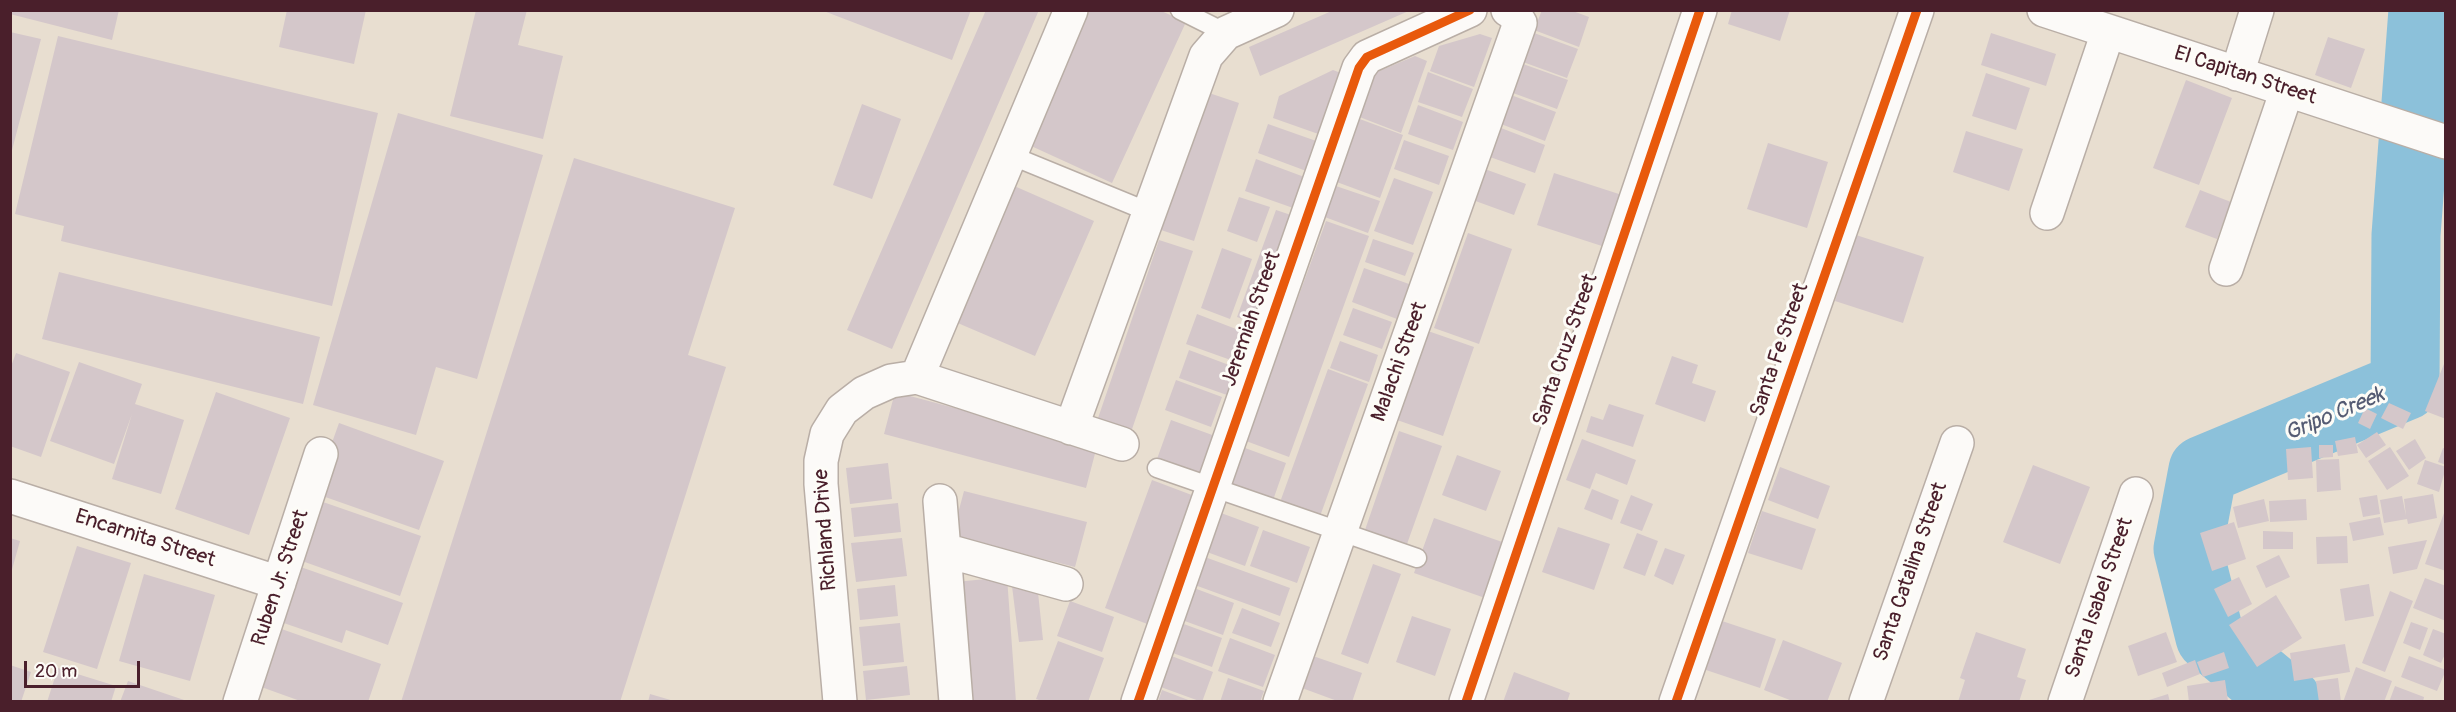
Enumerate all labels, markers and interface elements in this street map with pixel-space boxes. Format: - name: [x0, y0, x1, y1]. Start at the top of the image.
- street label: El Capitan Street: [2171, 41, 2319, 111]
- street label: Jeremiah Street: [1217, 248, 1287, 390]
- street label: Santa Cruz Street: [1528, 271, 1604, 429]
- street label: Santa Fe Street: [1745, 280, 1815, 420]
- street label: Malachi Street: [1367, 299, 1433, 425]
- water label: Gripo Creek: [2281, 382, 2389, 448]
- street label: Richland Drive: [809, 468, 843, 592]
- street label: Santa Catalina Street: [1869, 479, 1953, 665]
- street label: Encarnita Street: [72, 504, 218, 574]
- street label: Ruben Jr. Street: [247, 507, 315, 649]
- street label: Santa Isabel Street: [2061, 514, 2139, 682]
- scale bar: [27, 649, 142, 687]
- text: 20 m: [35, 660, 77, 683]

